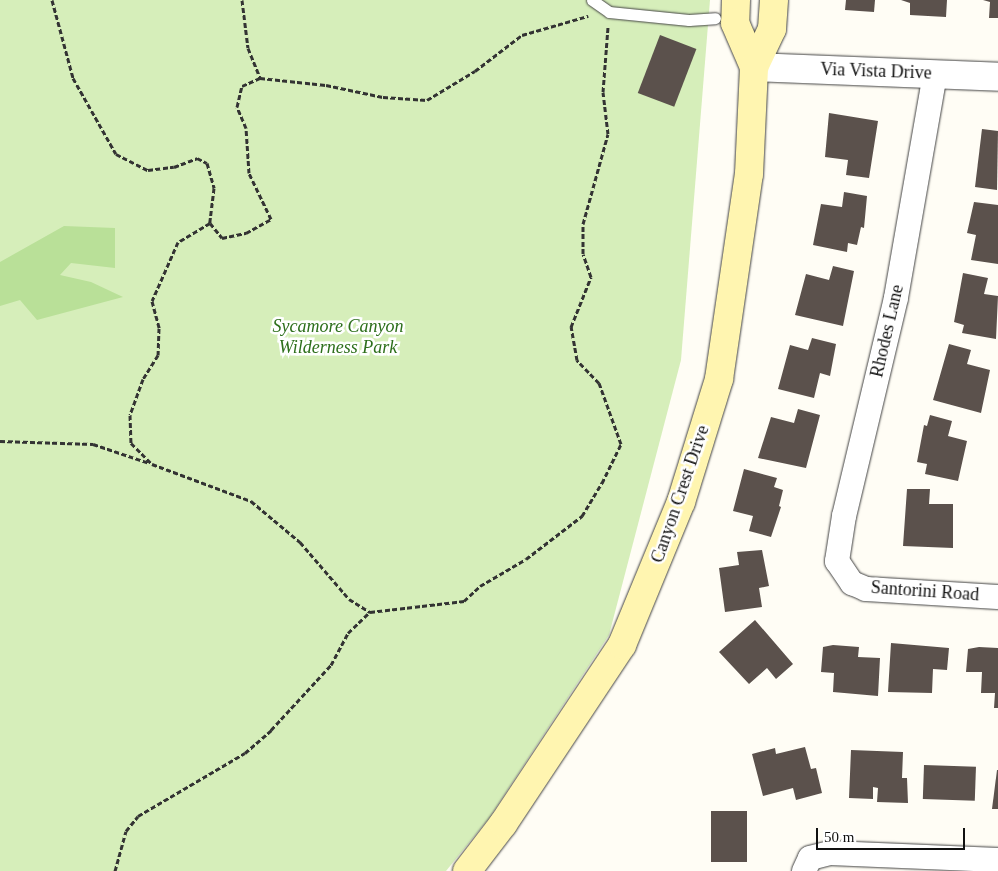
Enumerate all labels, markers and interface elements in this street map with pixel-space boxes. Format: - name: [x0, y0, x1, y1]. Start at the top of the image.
- street label: Via Vista Drive: [820, 58, 932, 84]
- street label: Rhodes Lane: [866, 283, 908, 379]
- park label: Sycamore Canyon Wilderness Park: [273, 316, 403, 358]
- street label: Canyon Crest Drive: [646, 422, 714, 566]
- street label: Santorini Road: [870, 576, 980, 606]
- scale bar: [818, 818, 967, 850]
- text: 50 m: [824, 829, 854, 845]

